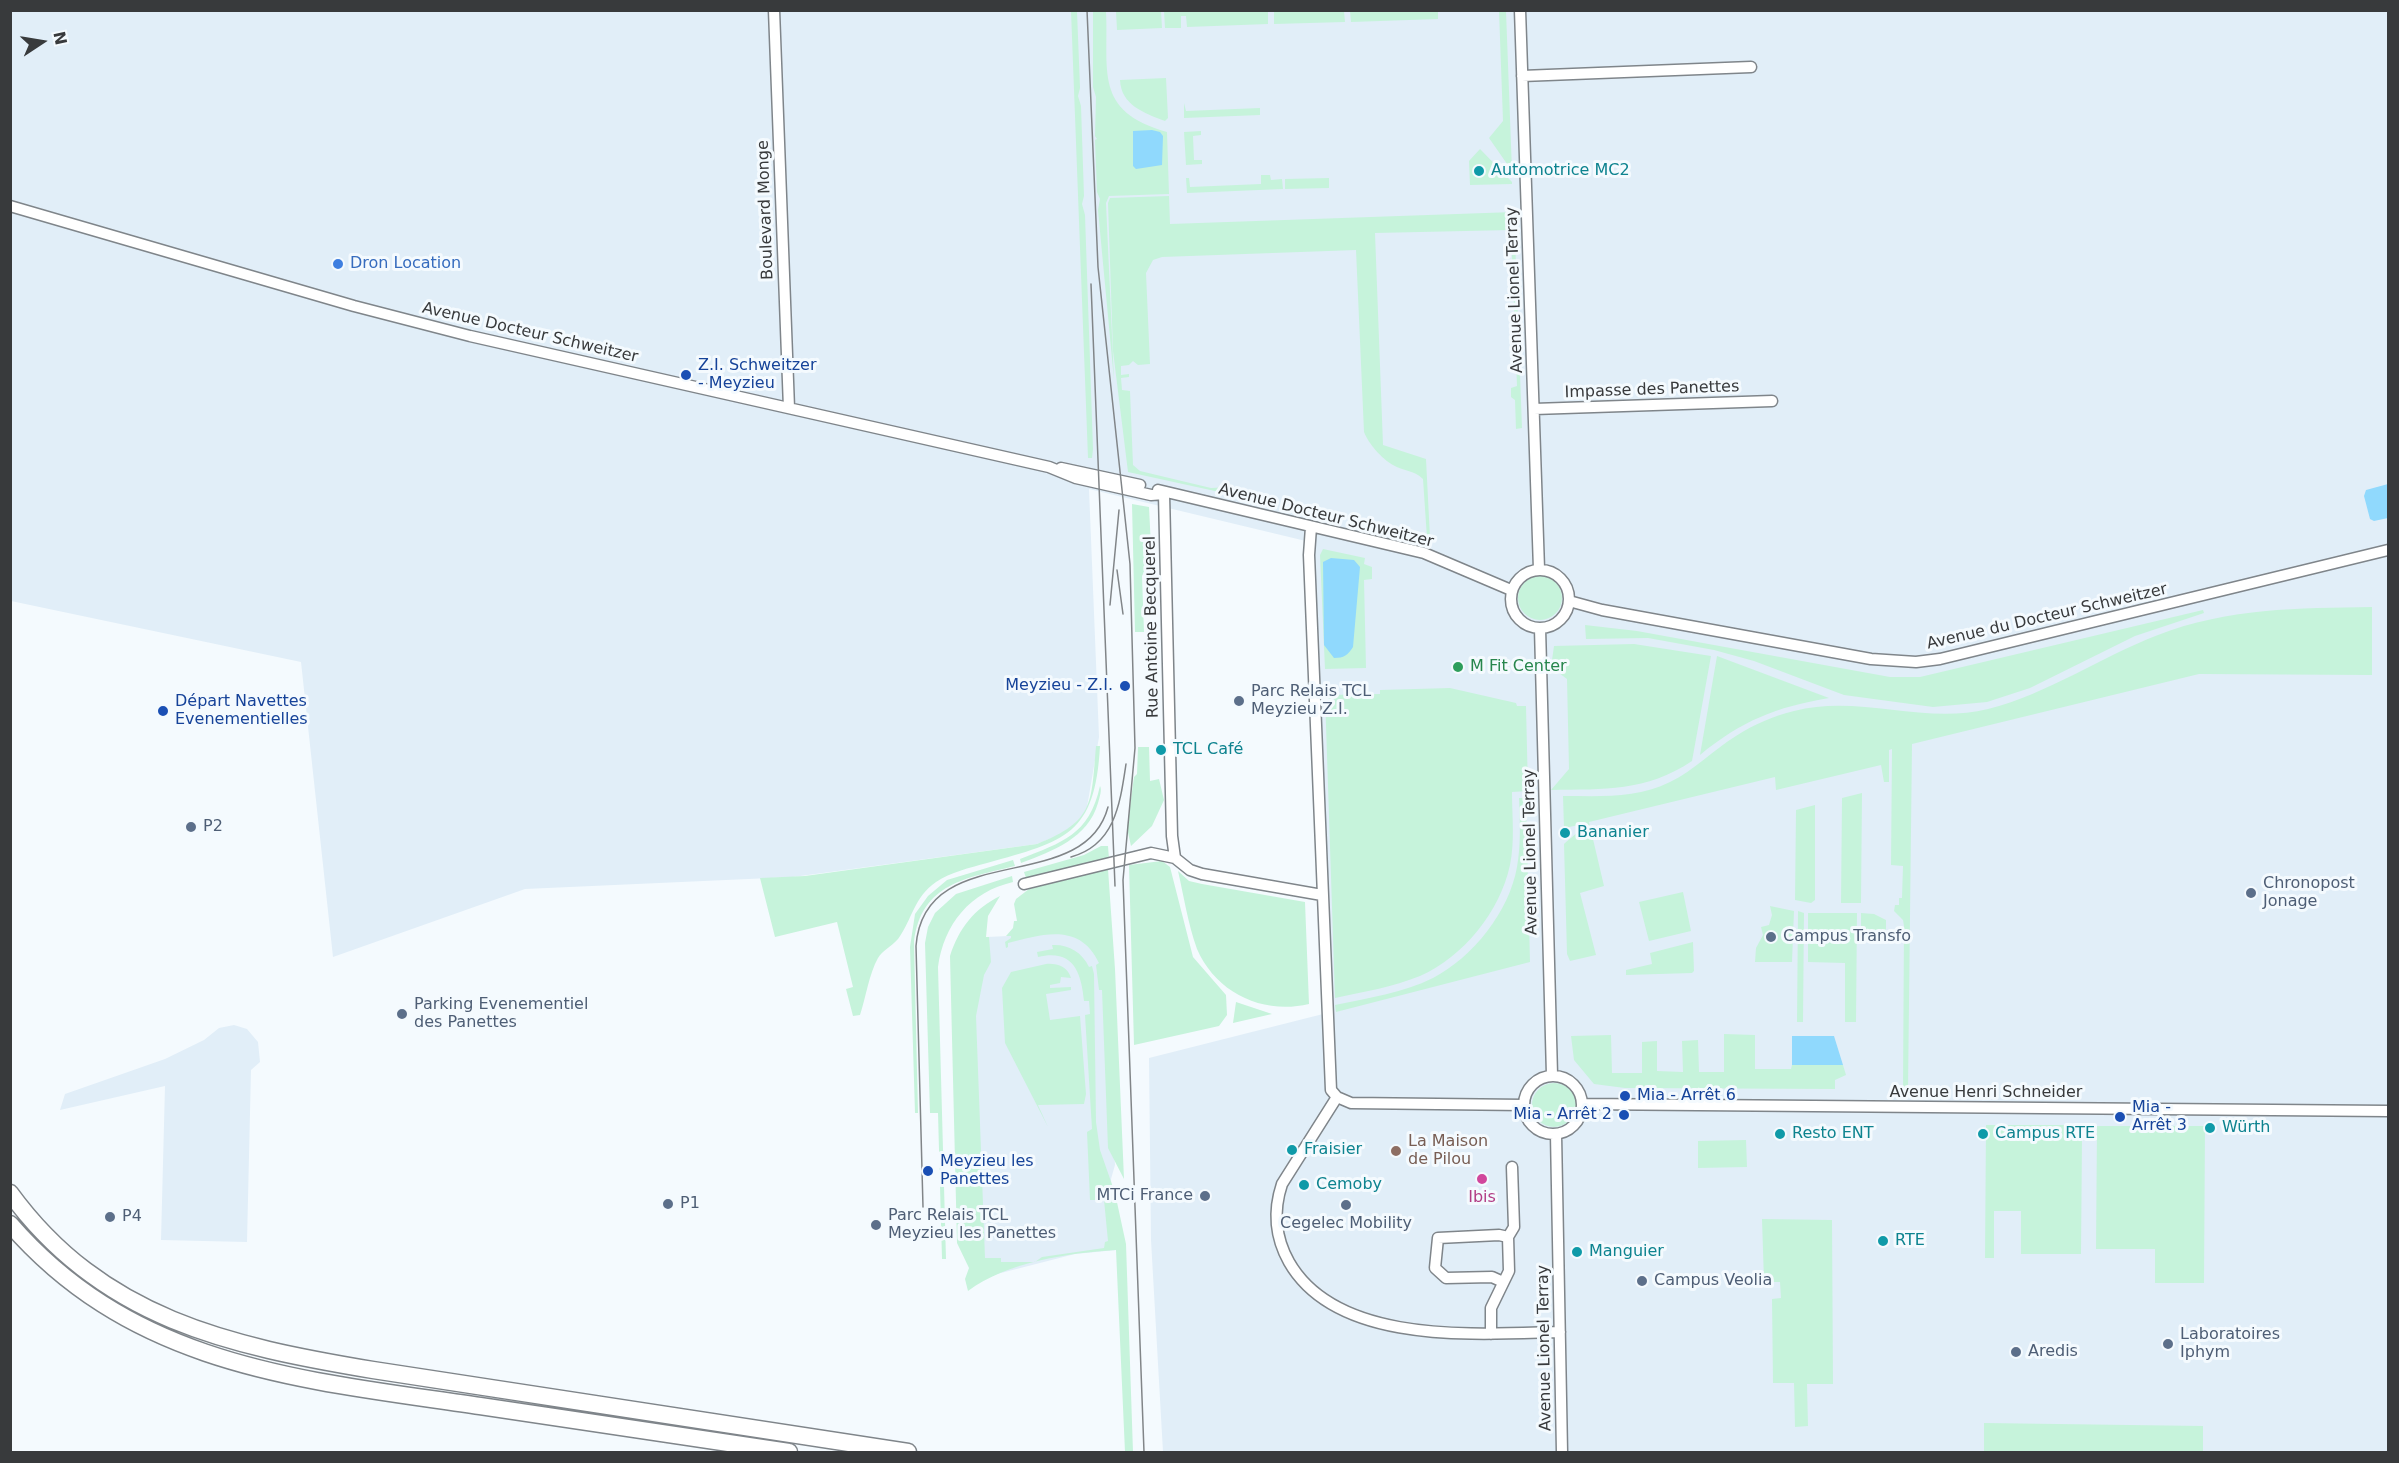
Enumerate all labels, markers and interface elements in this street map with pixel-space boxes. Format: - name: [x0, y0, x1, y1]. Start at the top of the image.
- north arrow: [12, 12, 72, 72]
- text: N: [49, 30, 71, 47]
- street label: Boulevard Monge: [754, 140, 778, 280]
- place label: Automotrice MC2: [1491, 161, 1630, 181]
- marker: Automotrice MC2: [1472, 164, 1486, 178]
- street label: Avenue Lionel Terray: [1503, 207, 1527, 373]
- place label: Dron Location: [350, 254, 461, 274]
- marker: Dron Location: [331, 257, 345, 271]
- street label: Avenue Docteur Schweitzer: [420, 299, 640, 367]
- place label: Z.I. Schweitzer - Meyzieu: [698, 356, 816, 394]
- marker: Z.I. Schweitzer - Meyzieu: [679, 368, 693, 382]
- street label: Impasse des Panettes: [1564, 377, 1740, 403]
- street label: Avenue Docteur Schweitzer: [1216, 480, 1436, 552]
- street label: Rue Antoine Becquerel: [1141, 536, 1163, 718]
- street label: Avenue du Docteur Schweitzer: [1925, 580, 2169, 654]
- place label: M Fit Center: [1470, 657, 1567, 677]
- marker: M Fit Center: [1451, 660, 1465, 674]
- place label: Meyzieu - Z.I.: [1005, 676, 1113, 696]
- marker: Meyzieu - Z.I.: [1118, 679, 1132, 693]
- place label: Parc Relais TCL Meyzieu Z.I.: [1251, 682, 1371, 720]
- place label: Départ Navettes Evenementielles: [175, 692, 308, 730]
- marker: Parc Relais TCL Meyzieu Z.I.: [1232, 694, 1246, 708]
- marker: Départ Navettes Evenementielles: [156, 704, 170, 718]
- place label: TCL Café: [1173, 740, 1243, 760]
- marker: TCL Café: [1154, 743, 1168, 757]
- street label: Avenue Lionel Terray: [1520, 769, 1542, 935]
- place label: P2: [203, 817, 223, 837]
- marker: P2: [184, 820, 198, 834]
- place label: Bananier: [1577, 823, 1649, 843]
- marker: Bananier: [1558, 826, 1572, 840]
- place label: Chronopost Jonage: [2263, 874, 2355, 912]
- marker: Chronopost Jonage: [2244, 886, 2258, 900]
- place label: Campus Transfo: [1783, 927, 1911, 947]
- marker: Campus Transfo: [1764, 930, 1778, 944]
- place label: Parking Evenementiel des Panettes: [414, 995, 588, 1033]
- marker: Parking Evenementiel des Panettes: [395, 1007, 409, 1021]
- street label: Avenue Henri Schneider: [1890, 1083, 2082, 1103]
- place label: Mia - Arrêt 6: [1637, 1086, 1736, 1106]
- marker: Mia - Arrêt 6: [1618, 1089, 1632, 1103]
- place label: Mia - Arrêt 3: [2132, 1098, 2187, 1136]
- place label: Mia - Arrêt 2: [1513, 1105, 1612, 1125]
- marker: Mia - Arrêt 2: [1617, 1108, 1631, 1122]
- marker: Mia - Arrêt 3: [2113, 1110, 2127, 1124]
- place label: Würth: [2222, 1118, 2270, 1138]
- marker: Würth: [2203, 1121, 2217, 1135]
- place label: Resto ENT: [1792, 1124, 1874, 1144]
- place label: Campus RTE: [1995, 1124, 2095, 1144]
- marker: Resto ENT: [1773, 1127, 1787, 1141]
- marker: Campus RTE: [1976, 1127, 1990, 1141]
- place label: La Maison de Pilou: [1408, 1132, 1488, 1170]
- place label: Fraisier: [1304, 1140, 1362, 1160]
- marker: Fraisier: [1285, 1143, 1299, 1157]
- marker: La Maison de Pilou: [1389, 1144, 1403, 1158]
- place label: Meyzieu les Panettes: [940, 1152, 1034, 1190]
- marker: Meyzieu les Panettes: [921, 1164, 935, 1178]
- marker: Ibis: [1475, 1172, 1489, 1186]
- place label: Cemoby: [1316, 1175, 1382, 1195]
- marker: Cemoby: [1297, 1178, 1311, 1192]
- place label: MTCi France: [1096, 1186, 1193, 1206]
- place label: Ibis: [1468, 1188, 1496, 1208]
- marker: MTCi France: [1198, 1189, 1212, 1203]
- place label: P1: [680, 1194, 700, 1214]
- marker: P1: [661, 1197, 675, 1211]
- marker: Cegelec Mobility: [1339, 1198, 1353, 1212]
- place label: Parc Relais TCL Meyzieu les Panettes: [888, 1206, 1056, 1244]
- place label: P4: [122, 1207, 142, 1227]
- marker: P4: [103, 1210, 117, 1224]
- place label: Cegelec Mobility: [1280, 1214, 1412, 1234]
- marker: Parc Relais TCL Meyzieu les Panettes: [869, 1218, 883, 1232]
- place label: RTE: [1895, 1231, 1925, 1251]
- marker: RTE: [1876, 1234, 1890, 1248]
- place label: Manguier: [1589, 1242, 1664, 1262]
- marker: Manguier: [1570, 1245, 1584, 1259]
- street label: Avenue Lionel Terray: [1534, 1265, 1556, 1431]
- place label: Campus Veolia: [1654, 1271, 1772, 1291]
- marker: Campus Veolia: [1635, 1274, 1649, 1288]
- place label: Laboratoires Iphym: [2180, 1325, 2280, 1363]
- marker: Laboratoires Iphym: [2161, 1337, 2175, 1351]
- place label: Aredis: [2028, 1342, 2078, 1362]
- marker: Aredis: [2009, 1345, 2023, 1359]

